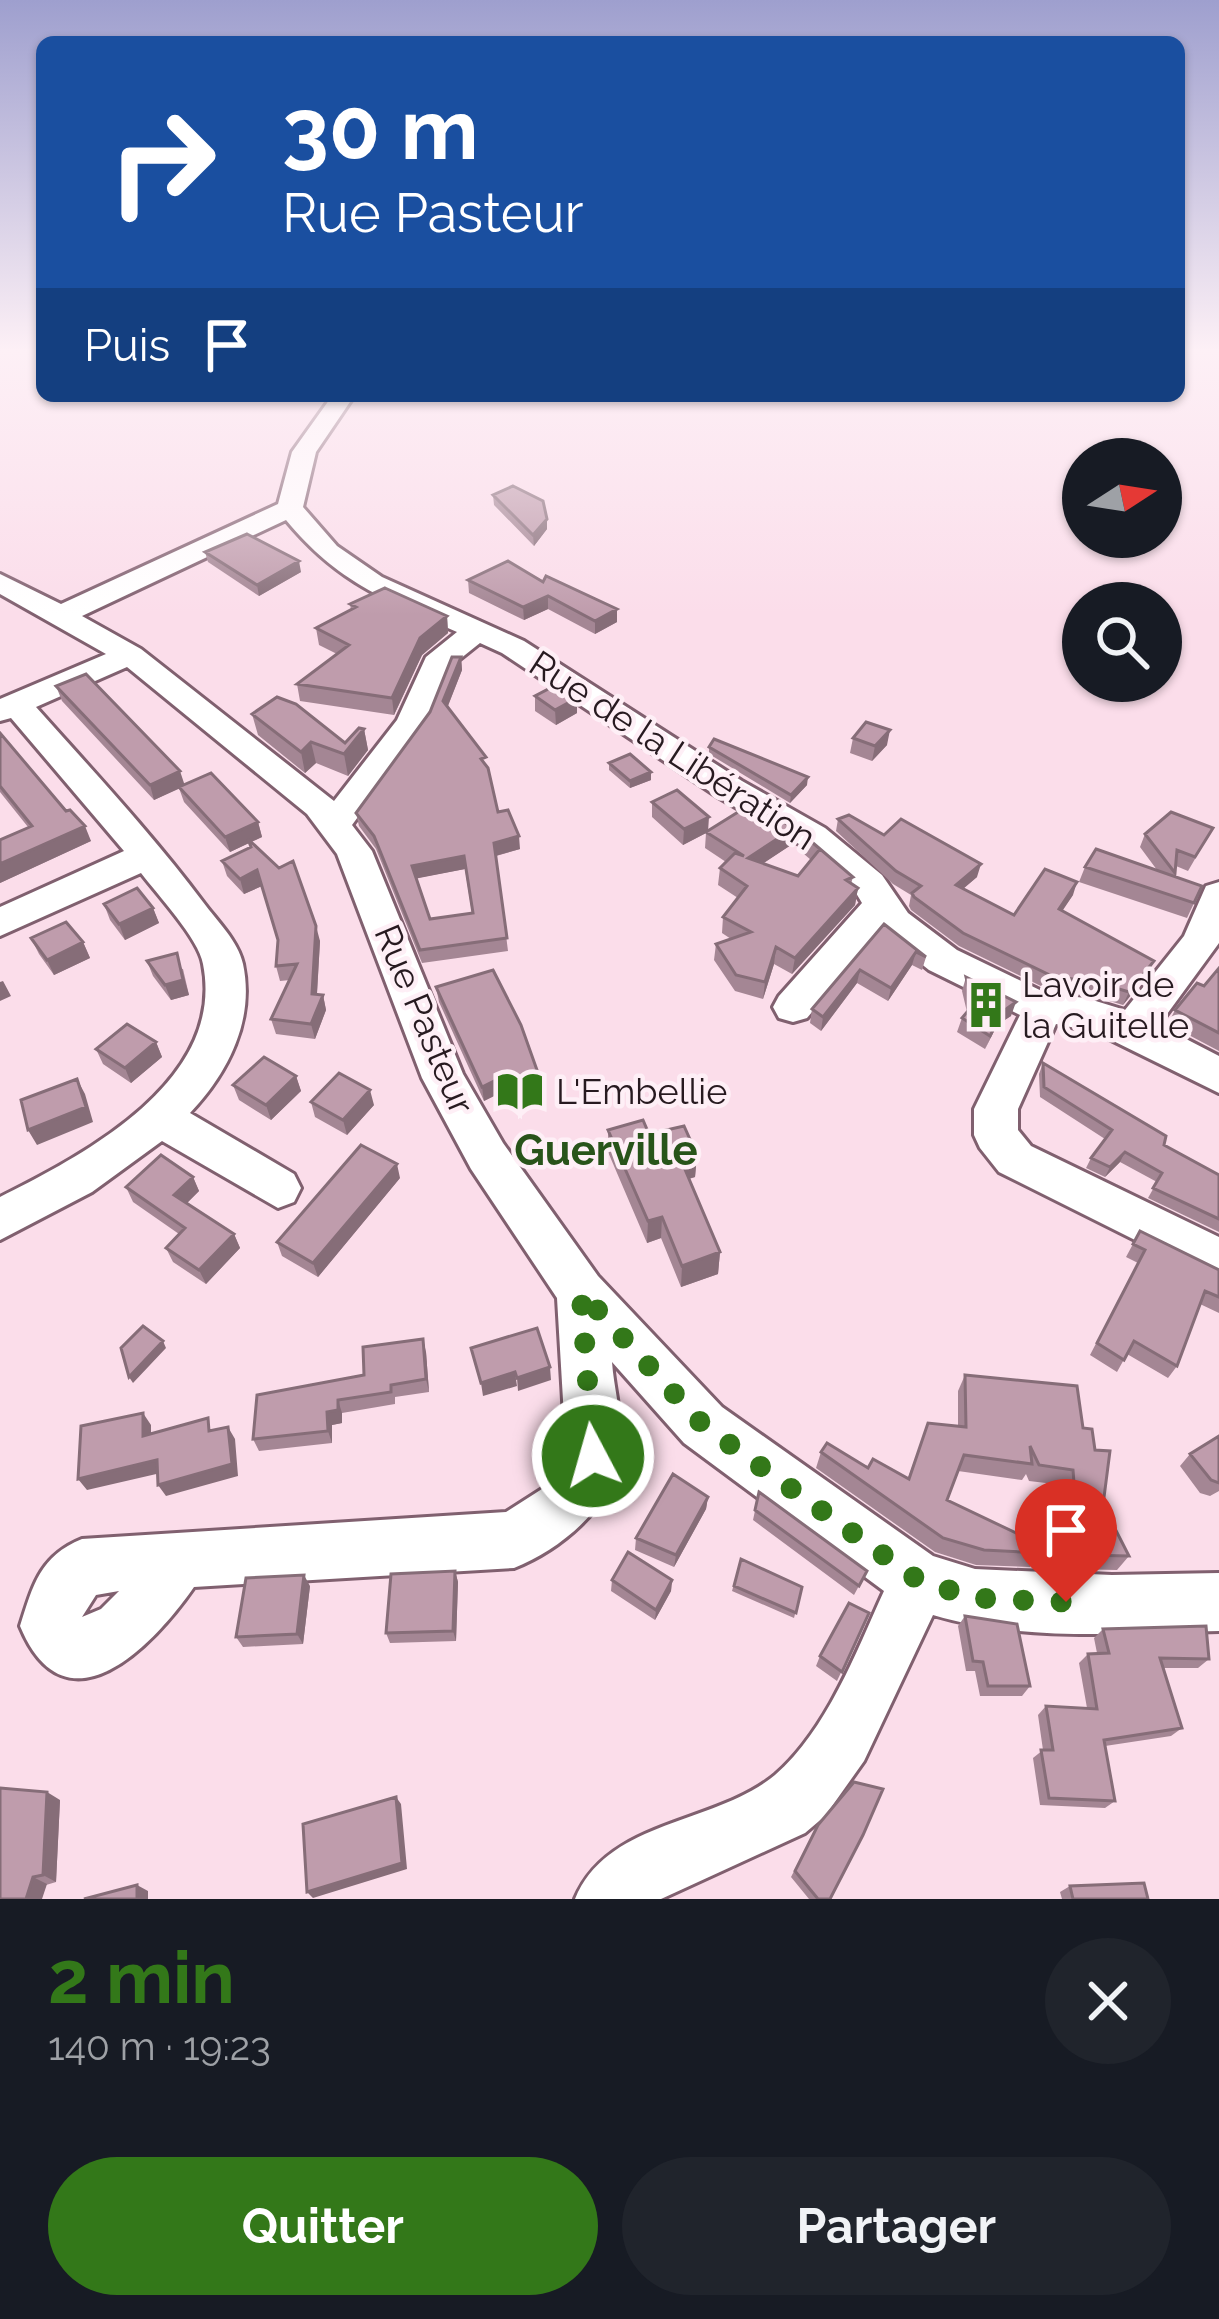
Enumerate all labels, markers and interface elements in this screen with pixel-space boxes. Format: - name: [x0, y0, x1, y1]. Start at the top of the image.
- text: 30 m: [282, 80, 479, 179]
- icon: right: [84, 84, 240, 240]
- text: Rue Pasteur: [282, 181, 584, 245]
- icon: arrive: [194, 312, 260, 378]
- text: Puis: [84, 319, 170, 372]
- north arrow: [1062, 438, 1182, 558]
- map controls: [1062, 438, 1182, 702]
- button: search: [1062, 582, 1182, 702]
- street label: Rue de la Libération: [522, 642, 824, 858]
- street label: Rue Pasteur: [366, 918, 484, 1120]
- place label: Lavoir de la Guitelle: [1022, 963, 1189, 1046]
- building icon: Lavoir de la Guitelle: [961, 980, 1011, 1030]
- library icon: L'Embellie: [495, 1066, 545, 1116]
- place label: L'Embellie: [556, 1070, 727, 1112]
- district label: Guerville: [514, 1126, 698, 1175]
- position arrow: [530, 1393, 656, 1519]
- pin: [1015, 1479, 1117, 1602]
- icon: arrive: [1033, 1497, 1099, 1563]
- text: 2 min: [48, 1935, 235, 2020]
- button: close: [1045, 1938, 1171, 2064]
- text: 140 m · 19:23: [48, 2023, 271, 2069]
- button: Quitter: [48, 2157, 598, 2295]
- button: Partager: [622, 2157, 1171, 2295]

